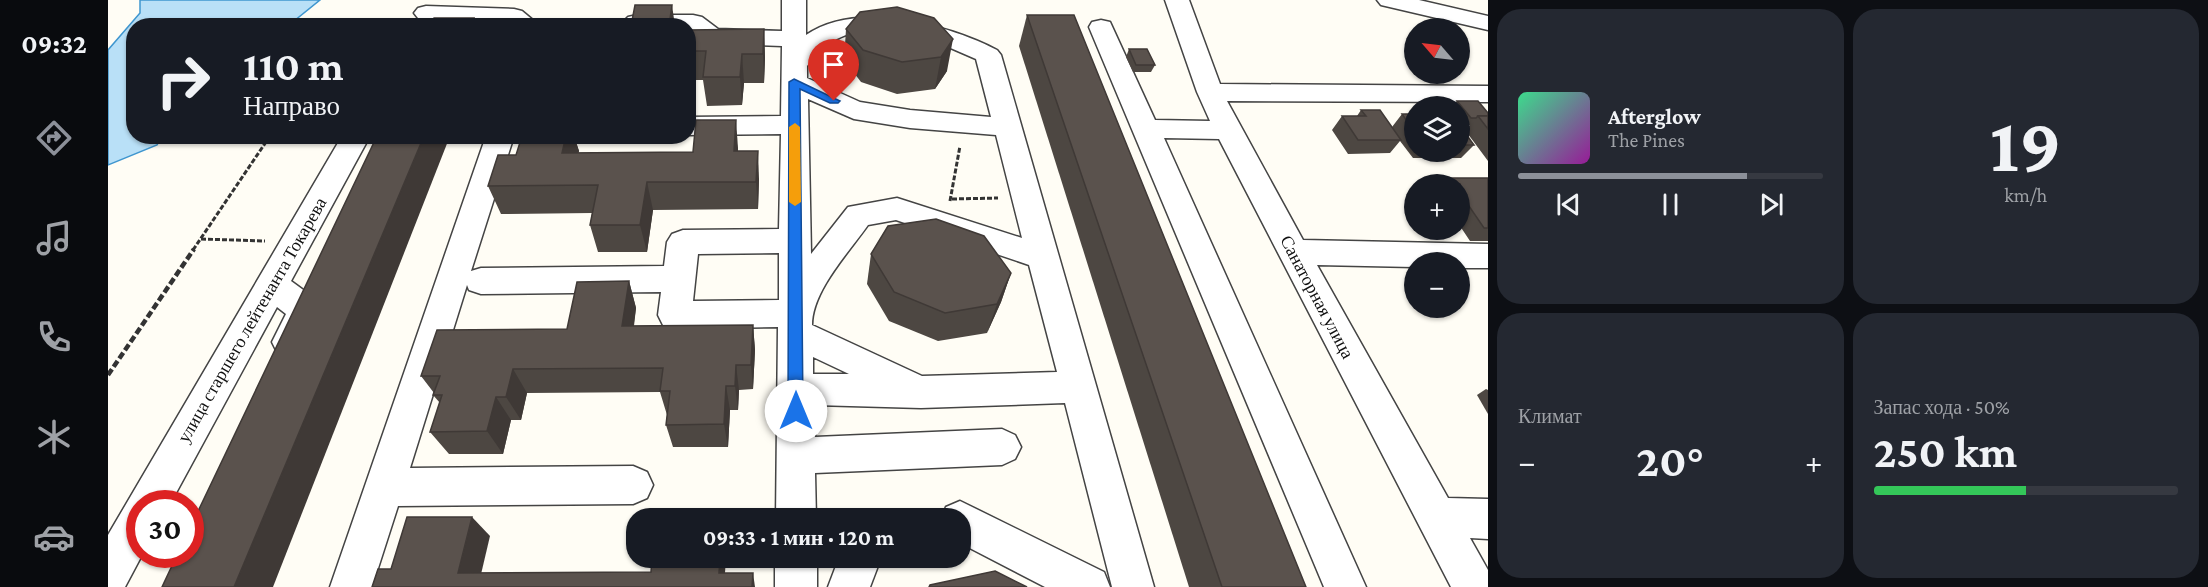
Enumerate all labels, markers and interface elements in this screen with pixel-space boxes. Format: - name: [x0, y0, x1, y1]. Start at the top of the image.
- north arrow: [1404, 18, 1470, 84]
- map controls: [1404, 18, 1470, 318]
- text: 09:32: [21, 29, 87, 59]
- pin: [808, 39, 859, 101]
- icon: right: [144, 42, 222, 120]
- text: 110 m: [243, 42, 344, 89]
- icon: arrive: [817, 48, 850, 81]
- text: Направо: [243, 91, 340, 121]
- button: layers: [1404, 96, 1470, 162]
- text: 19: [1990, 101, 2062, 188]
- text: Afterglow: [1608, 104, 1701, 129]
- icon: directions: [33, 117, 75, 159]
- text: The Pines: [1608, 129, 1685, 151]
- button: +: [1404, 174, 1470, 240]
- text: km/h: [2004, 184, 2047, 206]
- icon: previous: [1552, 188, 1585, 221]
- icon: pause: [1654, 188, 1687, 221]
- icon: next: [1755, 188, 1788, 221]
- street label: улица старшего лейтенанта Токарева: [173, 194, 331, 446]
- icon: music: [33, 217, 75, 259]
- street label: Санаторная улица: [1276, 232, 1358, 362]
- button: −: [1404, 252, 1470, 318]
- icon: phone: [33, 316, 75, 358]
- position arrow: [764, 379, 828, 443]
- text: Запас хода · 50%: [1874, 396, 2010, 418]
- text: Климат: [1518, 405, 1582, 427]
- icon: climate: [33, 416, 75, 458]
- text: 250 km: [1874, 427, 2017, 477]
- text: 20°: [1636, 436, 1704, 486]
- text: −: [1518, 443, 1535, 480]
- text: +: [1805, 443, 1823, 480]
- speed limit sign: 30: [126, 490, 204, 568]
- icon: car: [33, 516, 75, 558]
- text: 09:33 · 1 мин · 120 m: [703, 525, 894, 550]

